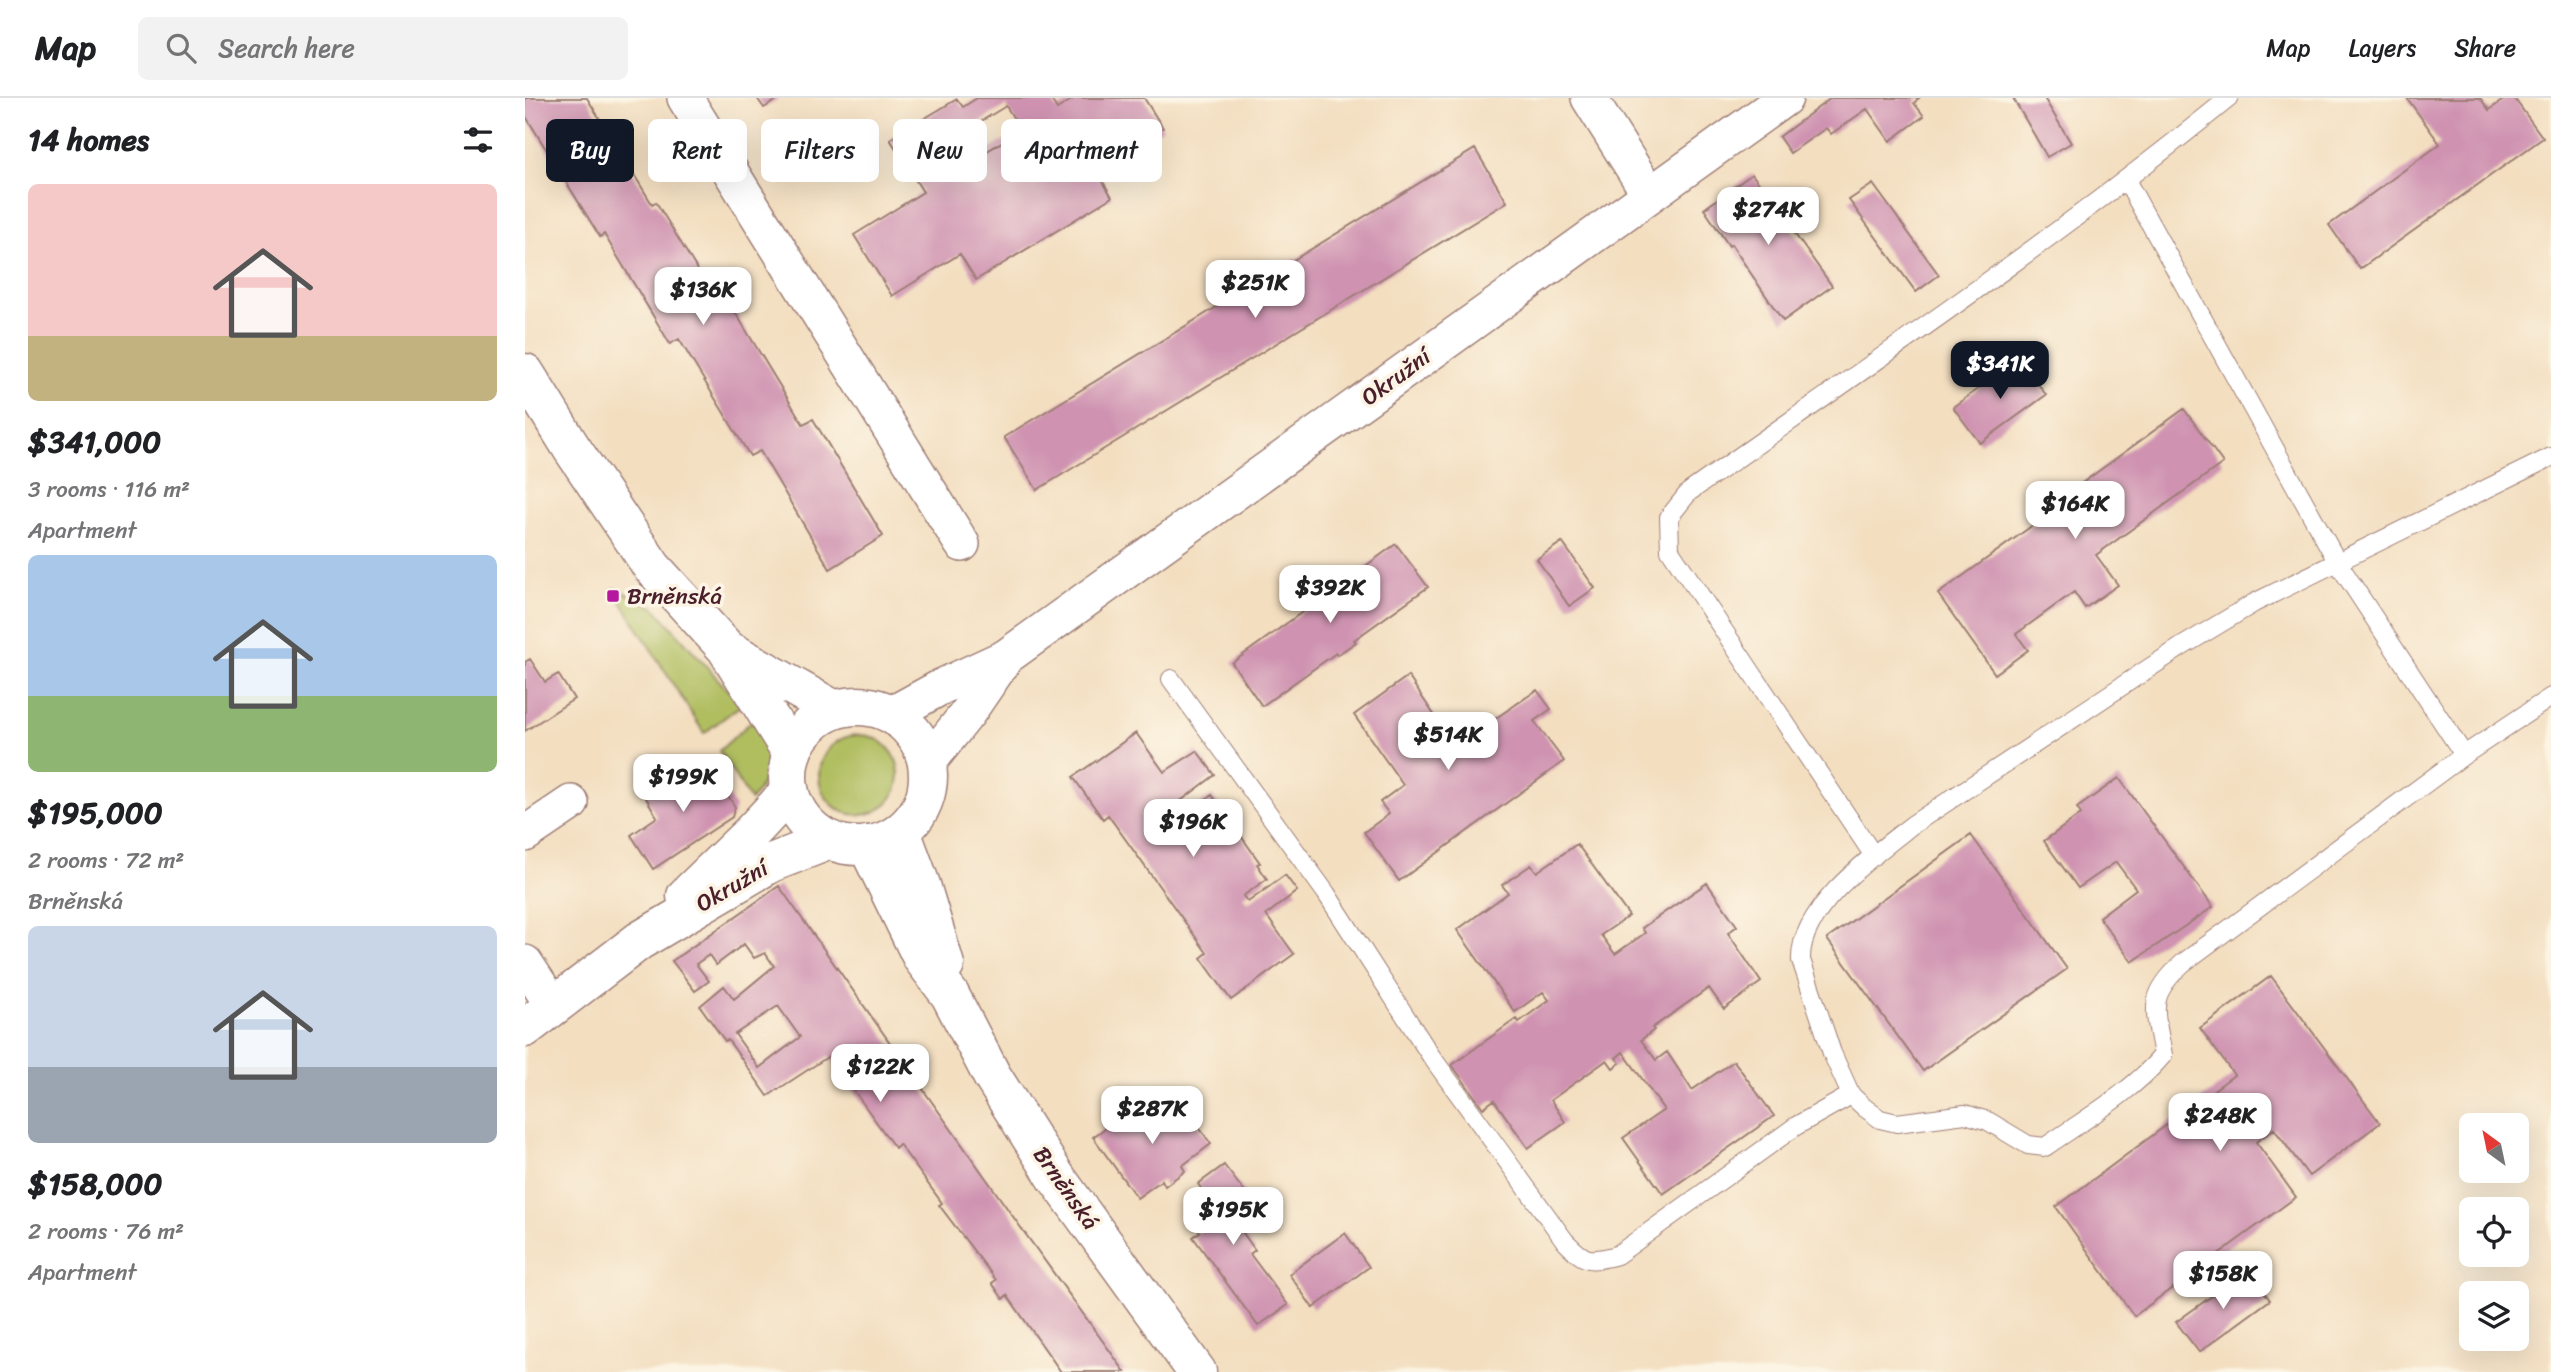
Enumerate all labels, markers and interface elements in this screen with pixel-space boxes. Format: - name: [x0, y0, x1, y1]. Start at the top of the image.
- search box: [138, 17, 628, 80]
- text: Map: [35, 19, 96, 77]
- text: Search here: [218, 25, 355, 71]
- text: Map: [2266, 27, 2311, 69]
- text: Layers: [2349, 27, 2416, 69]
- text: Share: [2454, 27, 2516, 69]
- icon: search: [162, 29, 200, 67]
- text: 14 homes: [28, 113, 149, 167]
- chip: Buy: [546, 119, 634, 182]
- chip: Rent: [648, 119, 747, 182]
- chip: Filters: [761, 119, 879, 182]
- chip: New: [893, 119, 987, 182]
- chip: Apartment: [1001, 119, 1162, 182]
- icon: filters: [459, 121, 497, 159]
- pin: $274K: [1719, 188, 1817, 247]
- text: $274K: [1733, 189, 1803, 230]
- icon: home: [200, 230, 326, 356]
- pin: $251K: [1206, 260, 1304, 320]
- text: $251K: [1222, 262, 1288, 303]
- pin: $136K: [654, 268, 752, 327]
- text: $136K: [670, 269, 736, 310]
- street label: Okružní: [1352, 336, 1442, 417]
- pin: $341K: [1951, 342, 2049, 401]
- text: $341K: [1967, 343, 2033, 384]
- text: $341,000: [28, 415, 161, 469]
- text: 3 rooms · 116 m²: [28, 469, 190, 510]
- pin: $164K: [2026, 482, 2124, 541]
- text: $164K: [2042, 483, 2108, 524]
- text: Apartment: [28, 510, 137, 551]
- pin: $392K: [1281, 566, 1379, 625]
- text: $392K: [1295, 567, 1365, 608]
- place label: Brněnská: [627, 576, 722, 617]
- marker: Brněnská: [605, 588, 621, 604]
- icon: home: [200, 601, 326, 727]
- pin: $514K: [1399, 712, 1497, 772]
- text: $514K: [1414, 714, 1482, 755]
- pin: $199K: [634, 754, 732, 814]
- text: $199K: [649, 756, 717, 797]
- text: $195,000: [28, 786, 163, 840]
- pin: $196K: [1144, 800, 1242, 859]
- text: $196K: [1160, 801, 1226, 842]
- text: 2 rooms · 72 m²: [28, 840, 184, 881]
- street label: Okružní: [688, 847, 779, 923]
- text: Brněnská: [28, 881, 123, 922]
- icon: home: [200, 972, 326, 1098]
- pin: $122K: [831, 1044, 929, 1104]
- text: $122K: [847, 1046, 913, 1087]
- pin: $287K: [1103, 1086, 1201, 1146]
- text: $287K: [1117, 1088, 1187, 1129]
- pin: $248K: [2171, 1094, 2269, 1153]
- text: $248K: [2185, 1095, 2255, 1136]
- north arrow: [2459, 1113, 2529, 1183]
- map controls: [2459, 1113, 2529, 1351]
- street label: Brněnská: [1022, 1137, 1110, 1239]
- text: $158,000: [28, 1157, 162, 1211]
- pin: $195K: [1184, 1188, 1282, 1247]
- text: $195K: [1199, 1189, 1267, 1230]
- button: locate: [2459, 1197, 2529, 1267]
- text: 2 rooms · 76 m²: [28, 1211, 184, 1252]
- text: Apartment: [28, 1252, 137, 1293]
- pin: $158K: [2174, 1252, 2272, 1311]
- text: $158K: [2189, 1253, 2257, 1294]
- button: layers: [2459, 1281, 2529, 1351]

